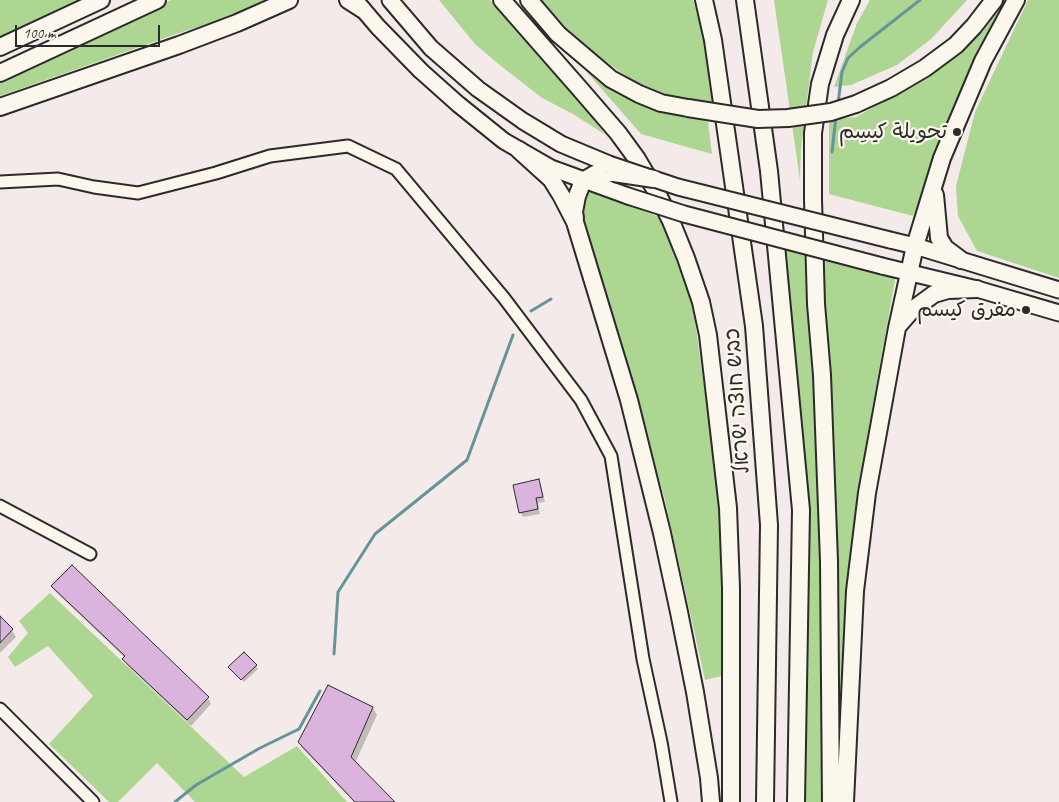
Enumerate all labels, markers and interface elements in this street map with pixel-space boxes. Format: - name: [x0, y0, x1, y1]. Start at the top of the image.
- scale bar: [18, 15, 162, 47]
- text: 100 m: [23, 24, 55, 43]
- place label: تحويلة كيسِم: [839, 119, 947, 145]
- marker: تحويلة كيسِم: [951, 126, 963, 138]
- place label: مفرق كيسم: [917, 297, 1016, 323]
- marker: مفرق كيسم: [1020, 304, 1032, 316]
- street label: כביש חוצה ישראל: [720, 328, 756, 474]

